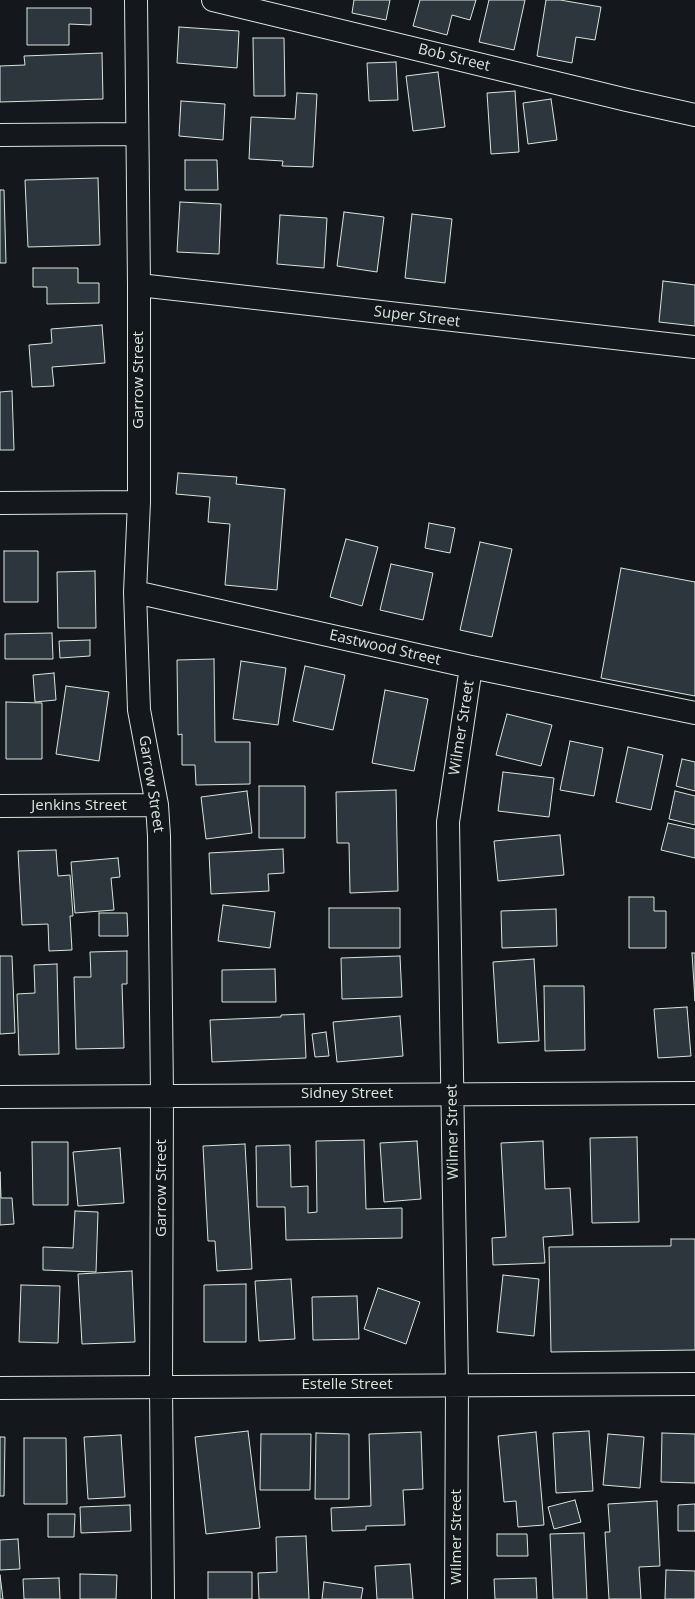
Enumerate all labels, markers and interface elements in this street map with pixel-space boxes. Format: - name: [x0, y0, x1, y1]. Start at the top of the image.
- street label: Bob Street: [416, 40, 492, 76]
- street label: Super Street: [373, 303, 461, 331]
- street label: Garrow Street: [130, 331, 148, 429]
- street label: Eastwood Street: [328, 626, 442, 670]
- street label: Wilmer Street: [446, 679, 478, 777]
- street label: Garrow Street: [134, 734, 168, 834]
- street label: Jenkins Street: [31, 797, 127, 815]
- street label: Wilmer Street: [443, 1084, 463, 1180]
- street label: Sidney Street: [301, 1085, 393, 1103]
- street label: Garrow Street: [153, 1139, 171, 1237]
- street label: Estelle Street: [301, 1376, 393, 1394]
- street label: Wilmer Street: [448, 1489, 466, 1585]

